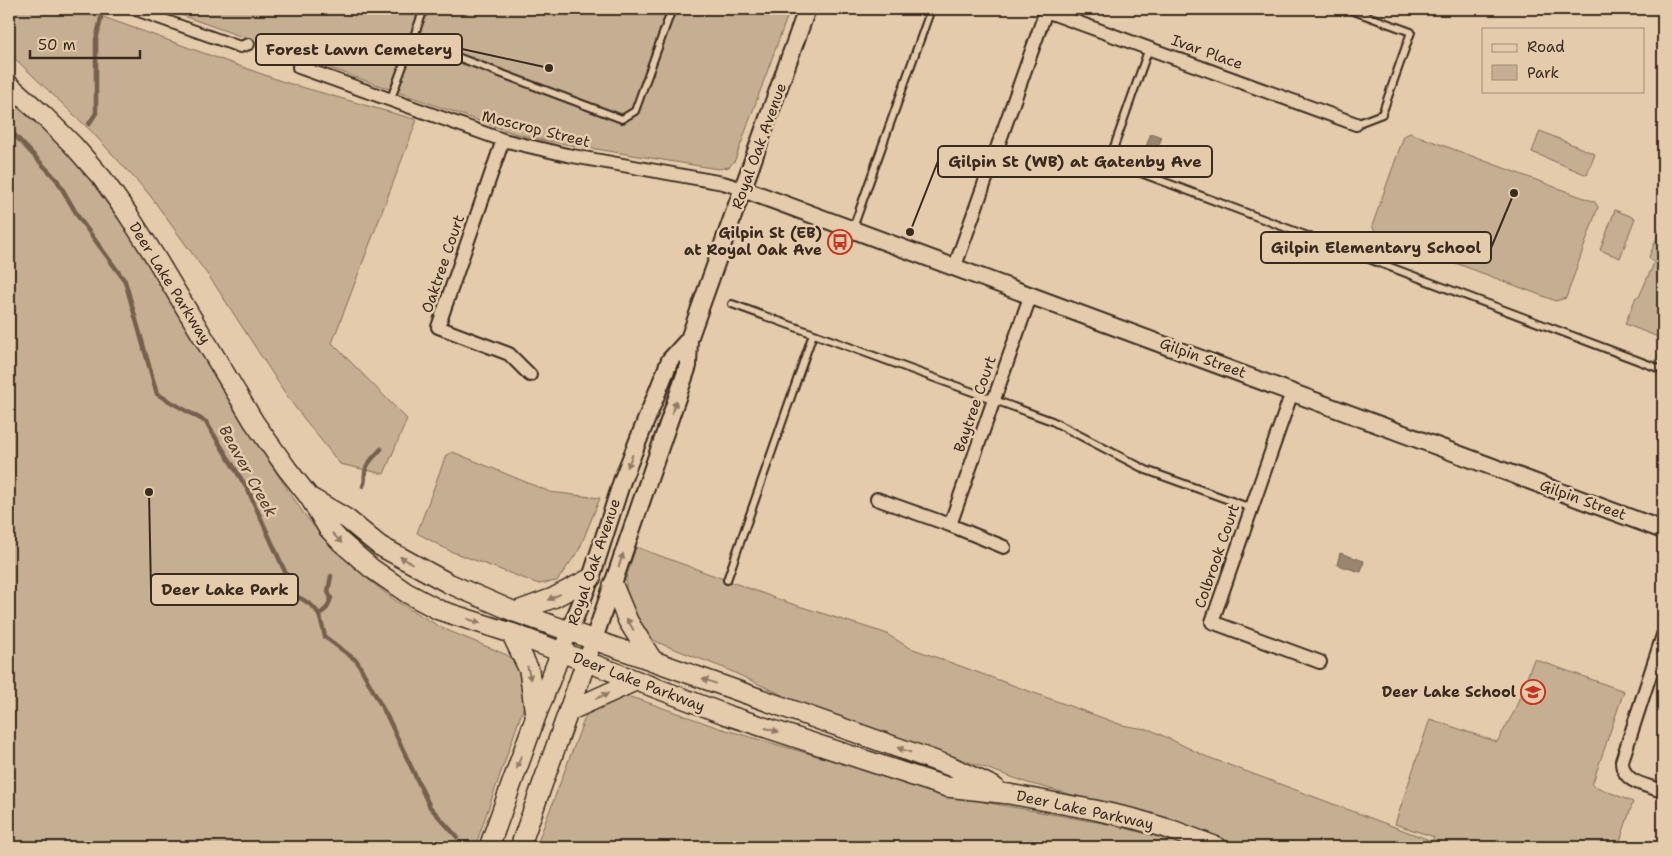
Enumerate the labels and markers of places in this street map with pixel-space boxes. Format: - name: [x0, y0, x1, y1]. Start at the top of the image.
- callout: Forest Lawn Cemetery: [256, 34, 462, 65]
- callout: Gilpin St (WB) at Gatenby Ave: [938, 146, 1212, 177]
- place label: Gilpin St (EB) at Royal Oak Ave: [684, 223, 822, 260]
- bus stop icon: Gilpin St (EB) at Royal Oak Ave: [827, 229, 853, 255]
- callout: Gilpin Elementary School: [1261, 232, 1491, 263]
- callout: Deer Lake Park: [151, 574, 298, 605]
- school or university icon: Deer Lake School: [1520, 679, 1546, 705]
- place label: Deer Lake School: [1382, 682, 1516, 702]

